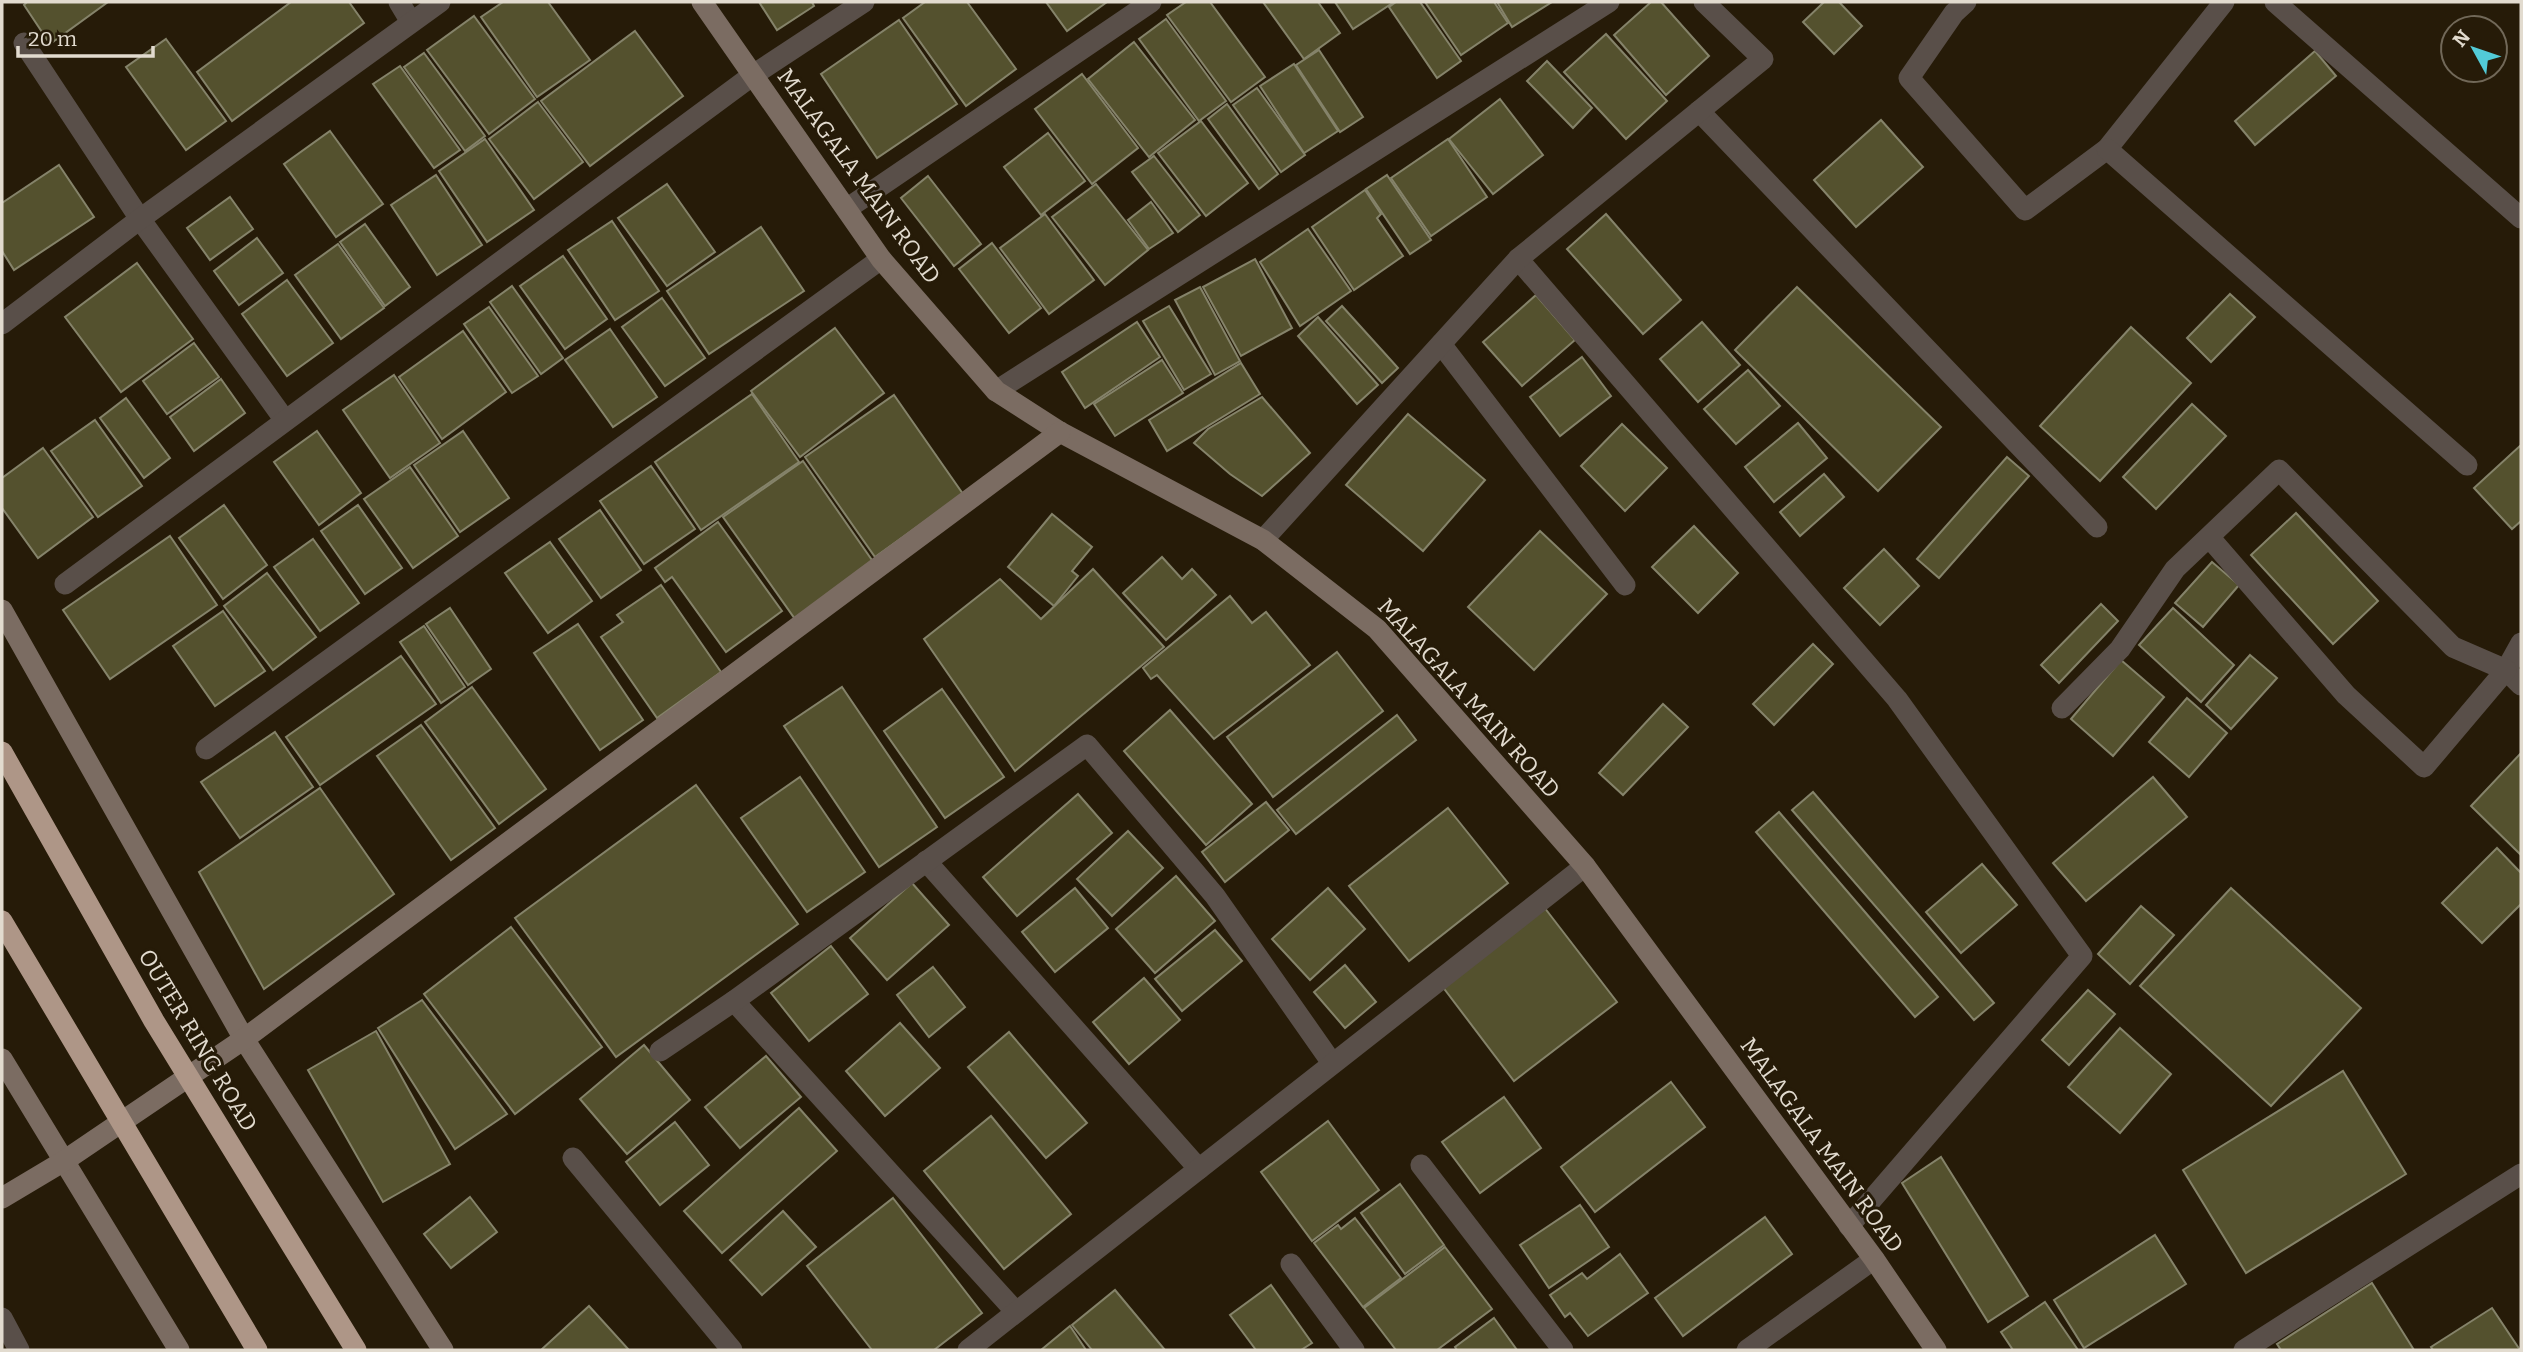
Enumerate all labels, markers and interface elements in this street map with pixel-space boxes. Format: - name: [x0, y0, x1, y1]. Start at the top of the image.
- scale bar: [18, 14, 152, 58]
- north arrow: [2439, 14, 2509, 84]
- text: N: [2448, 25, 2475, 51]
- text: 20 m: [28, 26, 77, 52]
- street label: MALAGALA MAIN ROAD: [772, 63, 946, 289]
- street label: MALAGALA MAIN ROAD: [1372, 592, 1566, 804]
- street label: OUTER RING ROAD: [133, 944, 263, 1136]
- street label: MALAGALA MAIN ROAD: [1735, 1032, 1909, 1258]

